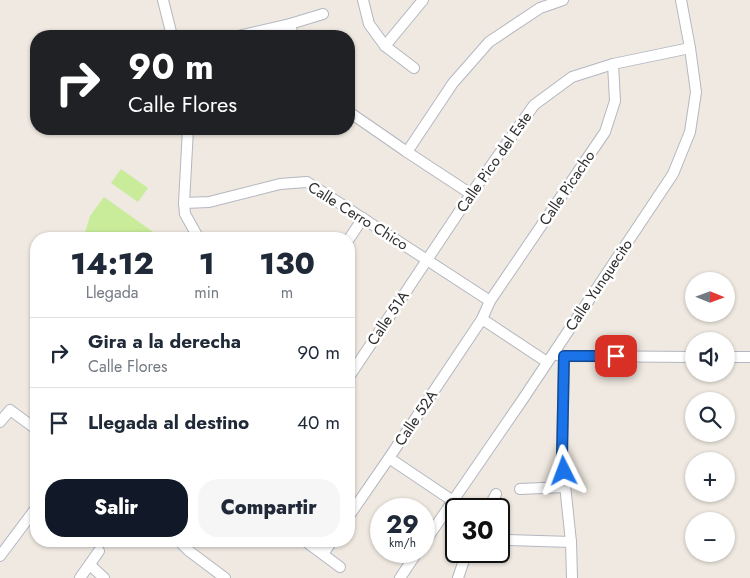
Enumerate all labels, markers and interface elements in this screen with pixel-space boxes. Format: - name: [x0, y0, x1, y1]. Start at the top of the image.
- text: 90 m: [128, 42, 214, 92]
- icon: right: [45, 50, 110, 115]
- text: Calle Flores: [128, 88, 237, 120]
- street label: Calle Pico del Este: [451, 107, 537, 217]
- street label: Calle Picacho: [534, 146, 600, 230]
- street label: Calle Cerro Chico: [304, 176, 412, 256]
- street label: Calle Yunquecito: [560, 235, 638, 335]
- text: 14:12: [70, 242, 154, 285]
- text: 1: [199, 242, 215, 285]
- text: 130: [259, 242, 315, 285]
- north arrow: [685, 272, 735, 322]
- map controls: [685, 272, 735, 562]
- text: Llegada: [86, 281, 138, 304]
- text: min: [194, 281, 219, 304]
- text: m: [281, 281, 293, 304]
- street label: Calle 51A: [362, 286, 414, 350]
- text: Gira a la derecha: [88, 328, 241, 355]
- button: sound: [685, 332, 735, 382]
- pin: [595, 335, 637, 377]
- icon: right: [45, 339, 73, 367]
- text: 90 m: [297, 339, 340, 366]
- icon: arrive: [602, 342, 630, 370]
- text: Calle Flores: [88, 355, 167, 378]
- street label: Calle 52A: [389, 385, 443, 450]
- button: search: [685, 392, 735, 442]
- icon: arrive: [45, 409, 73, 437]
- text: Llegada al destino: [88, 409, 249, 436]
- text: 40 m: [297, 409, 340, 436]
- position arrow: [537, 444, 589, 496]
- button: +: [685, 452, 735, 502]
- button: Salir: [45, 479, 188, 537]
- button: Compartir: [198, 479, 340, 537]
- speed limit sign: 30: [445, 498, 510, 563]
- text: 29: [386, 506, 419, 542]
- button: −: [685, 512, 735, 562]
- text: km/h: [389, 534, 416, 552]

